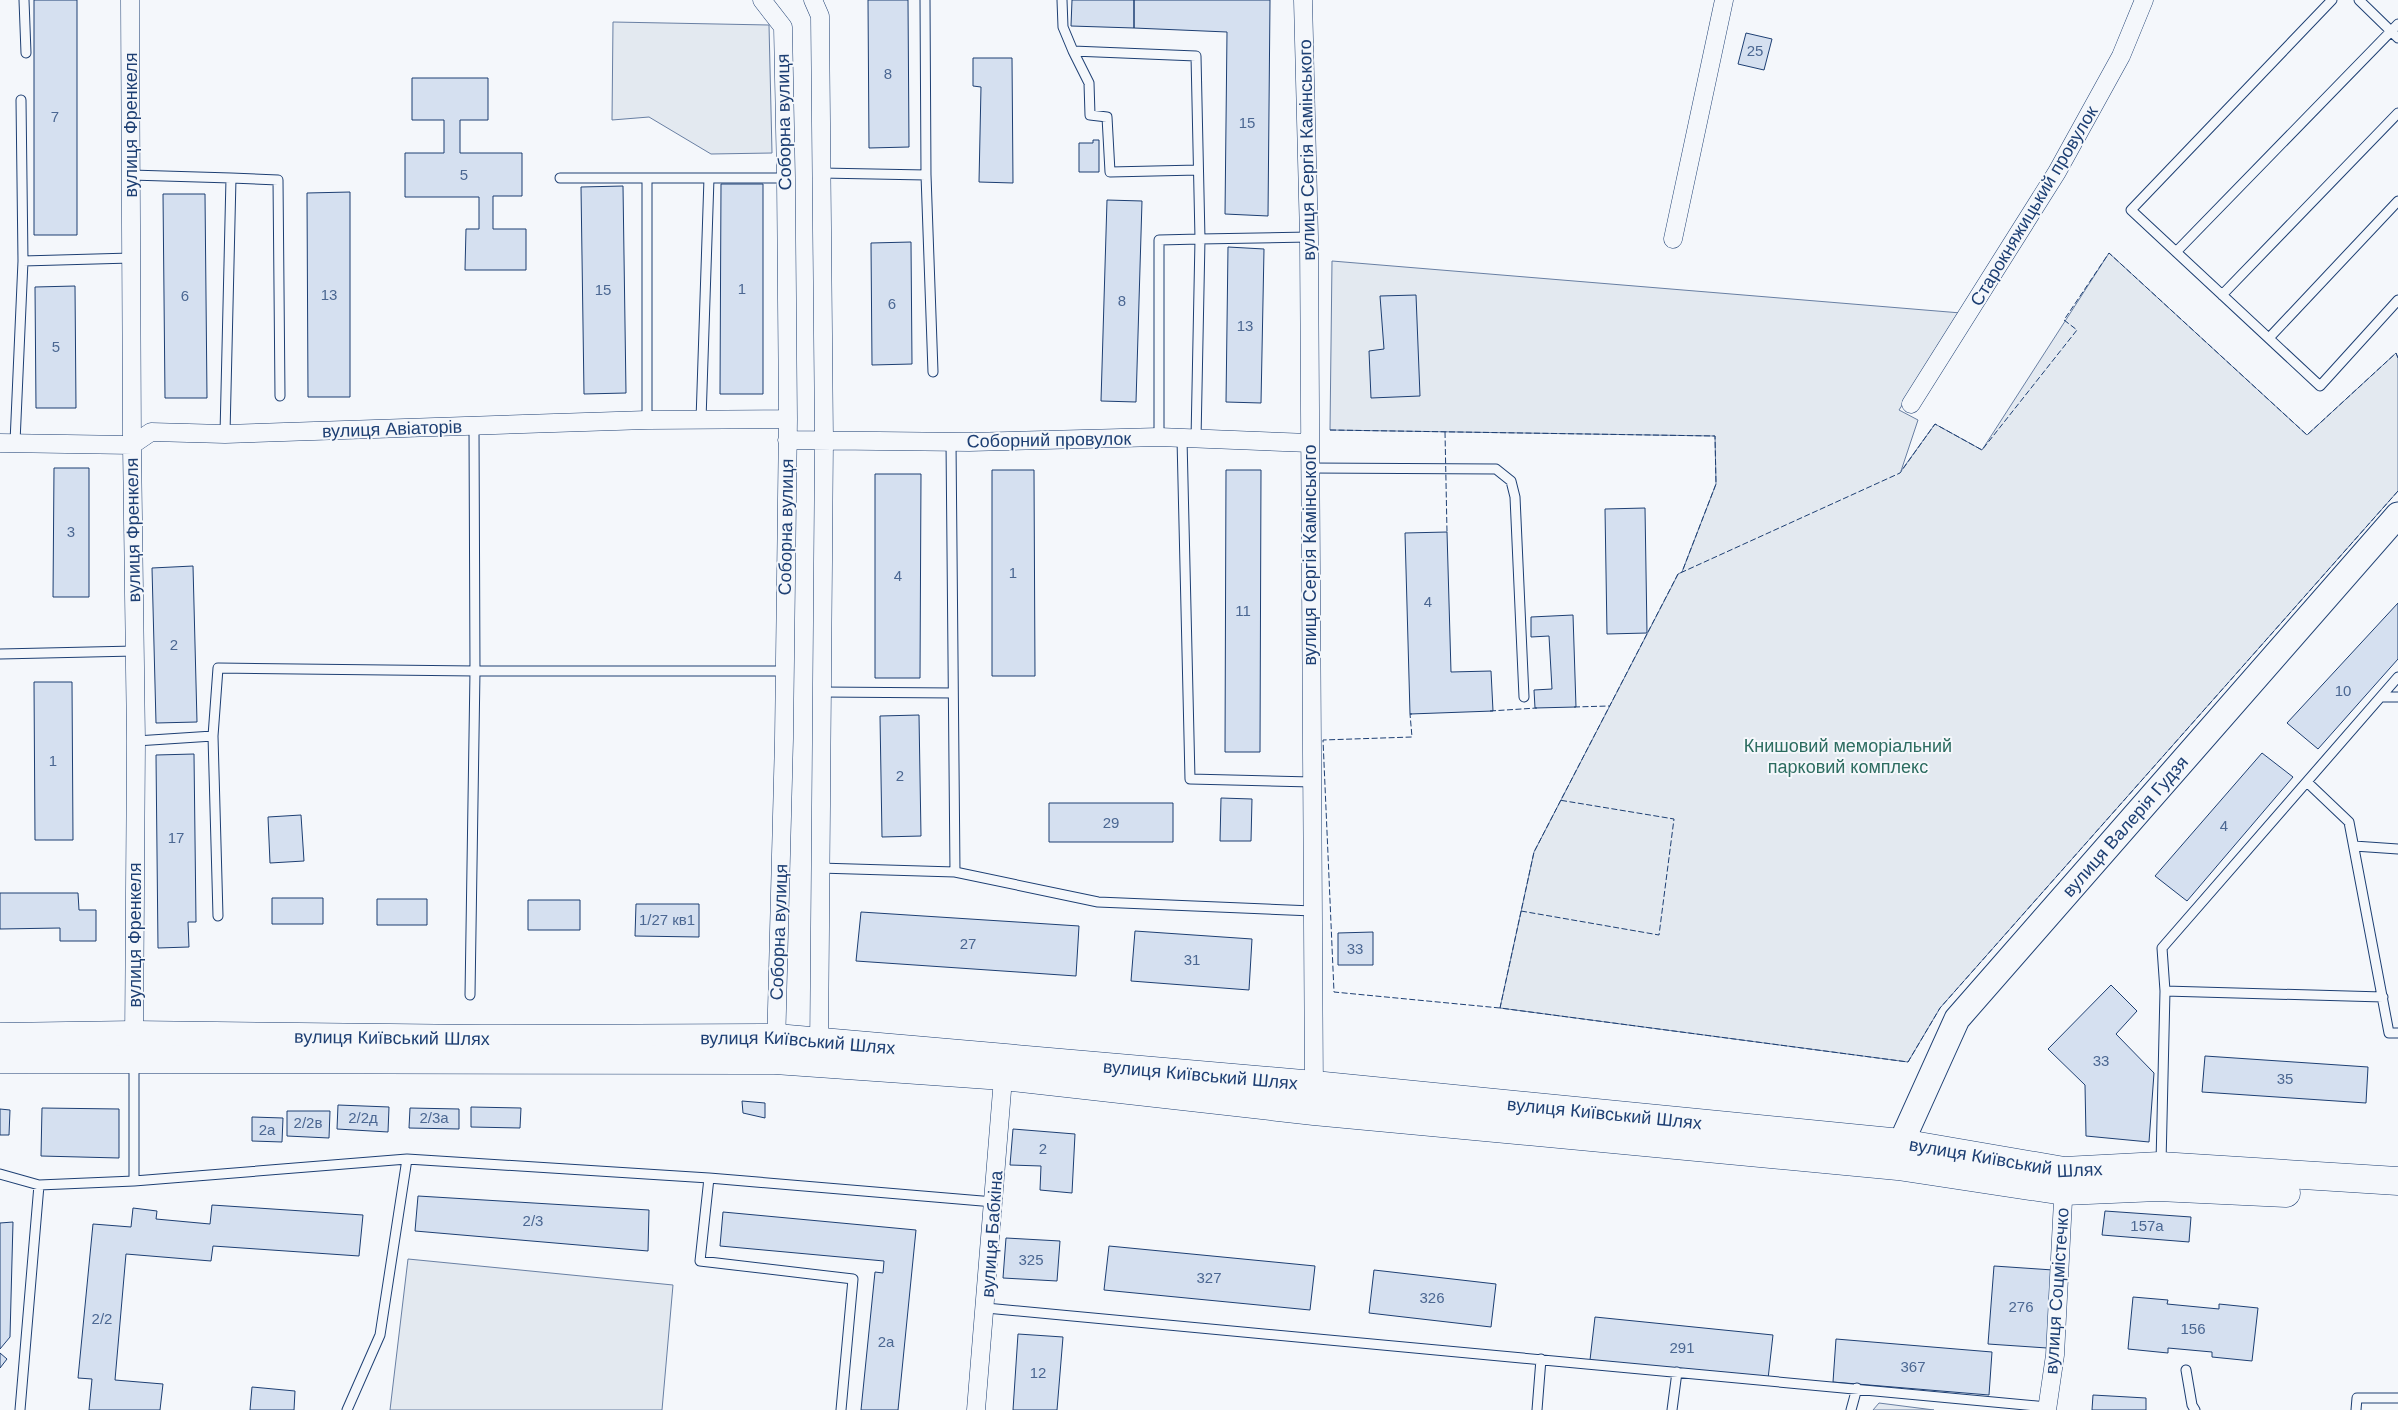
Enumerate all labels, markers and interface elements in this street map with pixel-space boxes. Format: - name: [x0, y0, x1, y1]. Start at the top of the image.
- street label: вулиця Сергія Камінського: [1295, 39, 1319, 261]
- house number: 25: [1747, 42, 1763, 59]
- street label: вулиця Френкеля: [121, 53, 141, 197]
- street label: Соборна вулиця: [773, 53, 795, 191]
- house number: 8: [884, 65, 892, 82]
- street label: Старокняжицький провулок: [1966, 102, 2102, 310]
- house number: 7: [51, 108, 59, 125]
- house number: 15: [1239, 114, 1255, 131]
- house number: 5: [460, 166, 468, 183]
- house number: 1: [738, 280, 746, 297]
- house number: 15: [595, 281, 611, 298]
- house number: 13: [321, 286, 337, 303]
- house number: 6: [181, 287, 189, 304]
- house number: 8: [1118, 292, 1126, 309]
- house number: 6: [888, 295, 896, 312]
- house number: 13: [1237, 317, 1253, 334]
- house number: 5: [52, 338, 60, 355]
- street label: вулиця Авіаторів: [322, 417, 462, 441]
- street label: Соборний провулок: [967, 429, 1132, 451]
- street label: вулиця Сергія Камінського: [1300, 444, 1320, 666]
- street label: вулиця Френкеля: [122, 457, 144, 603]
- street label: Соборна вулиця: [775, 458, 797, 596]
- house number: 3: [67, 523, 75, 540]
- house number: 1: [1009, 564, 1017, 581]
- house number: 4: [894, 567, 902, 584]
- house number: 4: [1424, 593, 1432, 610]
- house number: 11: [1235, 602, 1251, 619]
- house number: 2: [170, 636, 178, 653]
- house number: 10: [2335, 682, 2351, 699]
- park label: Книшовий меморіальний парковий комплекс: [1744, 736, 1952, 777]
- house number: 1: [49, 752, 57, 769]
- street label: вулиця Валерія Гудзя: [2058, 752, 2192, 901]
- house number: 2: [896, 767, 904, 784]
- house number: 29: [1103, 814, 1119, 831]
- house number: 4: [2220, 817, 2228, 834]
- house number: 17: [168, 829, 184, 846]
- street label: вулиця Френкеля: [125, 863, 145, 1007]
- street label: Соборна вулиця: [767, 863, 791, 1001]
- house number: 1/27 кв1: [639, 911, 695, 928]
- house number: 27: [960, 935, 976, 952]
- house number: 33: [1347, 940, 1363, 957]
- house number: 31: [1184, 951, 1200, 968]
- street label: вулиця Київський Шлях: [294, 1027, 490, 1049]
- street label: вулиця Київський Шлях: [700, 1028, 896, 1058]
- house number: 33: [2093, 1052, 2109, 1069]
- street label: вулиця Київський Шлях: [1102, 1057, 1299, 1094]
- house number: 35: [2277, 1070, 2293, 1087]
- street label: вулиця Київський Шлях: [1506, 1094, 1703, 1133]
- house number: 2/2д: [348, 1109, 378, 1126]
- house number: 2/3а: [419, 1109, 449, 1126]
- house number: 2/2в: [294, 1114, 322, 1131]
- house number: 2а: [259, 1121, 276, 1138]
- street label: вулиця Київський Шлях: [1907, 1135, 2103, 1181]
- house number: 2: [1039, 1140, 1047, 1157]
- street label: вулиця Бабкіна: [978, 1169, 1006, 1298]
- street label: вулиця Соцмістечко: [2041, 1207, 2073, 1375]
- house number: 2/3: [523, 1212, 543, 1229]
- house number: 157а: [2130, 1217, 2164, 1234]
- house number: 325: [1018, 1251, 1044, 1268]
- house number: 327: [1196, 1269, 1222, 1286]
- house number: 326: [1419, 1289, 1445, 1306]
- house number: 276: [2008, 1298, 2034, 1315]
- house number: 2/2: [92, 1310, 112, 1327]
- house number: 156: [2180, 1320, 2206, 1337]
- house number: 2а: [878, 1333, 895, 1350]
- house number: 291: [1669, 1339, 1695, 1356]
- house number: 367: [1900, 1358, 1926, 1375]
- house number: 12: [1030, 1364, 1046, 1381]

